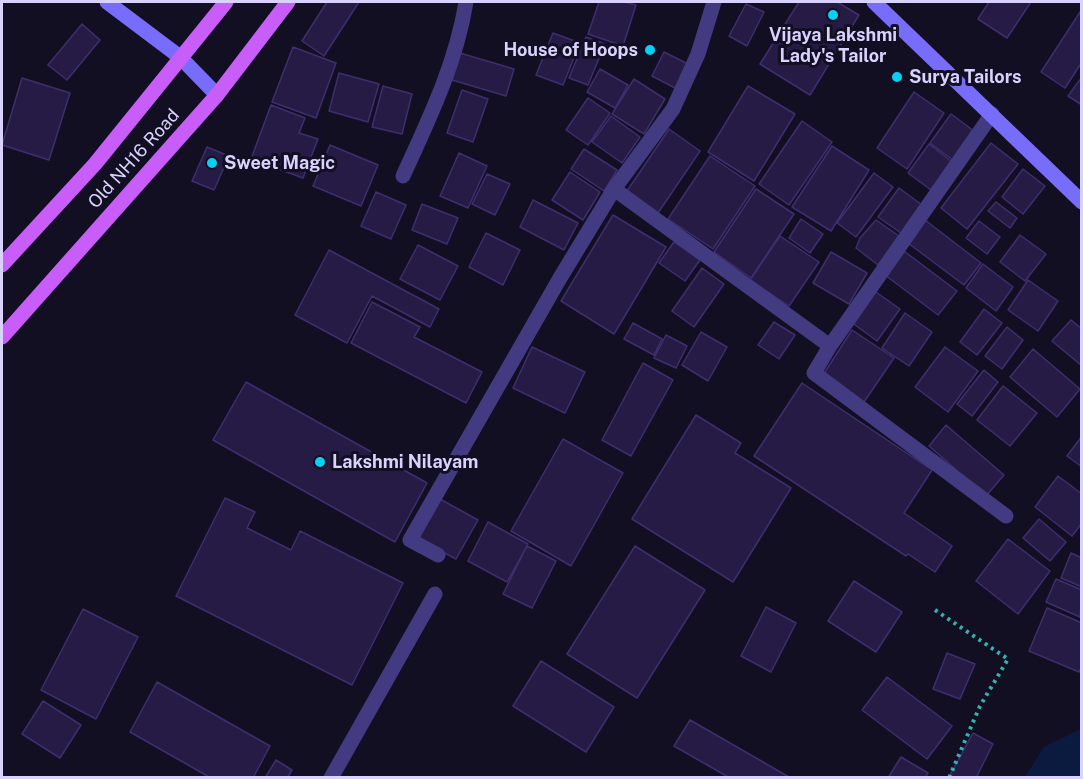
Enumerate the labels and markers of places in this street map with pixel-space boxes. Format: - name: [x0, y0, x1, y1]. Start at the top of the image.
- marker: Vijaya Lakshmi Lady's Tailor: [826, 8, 840, 22]
- place label: Vijaya Lakshmi Lady's Tailor: [769, 24, 897, 66]
- place label: House of Hoops: [503, 39, 638, 61]
- marker: House of Hoops: [643, 43, 657, 57]
- place label: Surya Tailors: [909, 66, 1022, 88]
- marker: Surya Tailors: [890, 70, 904, 84]
- place label: Sweet Magic: [224, 152, 335, 174]
- marker: Sweet Magic: [205, 156, 219, 170]
- place label: Lakshmi Nilayam: [332, 451, 478, 473]
- marker: Lakshmi Nilayam: [313, 455, 327, 469]

